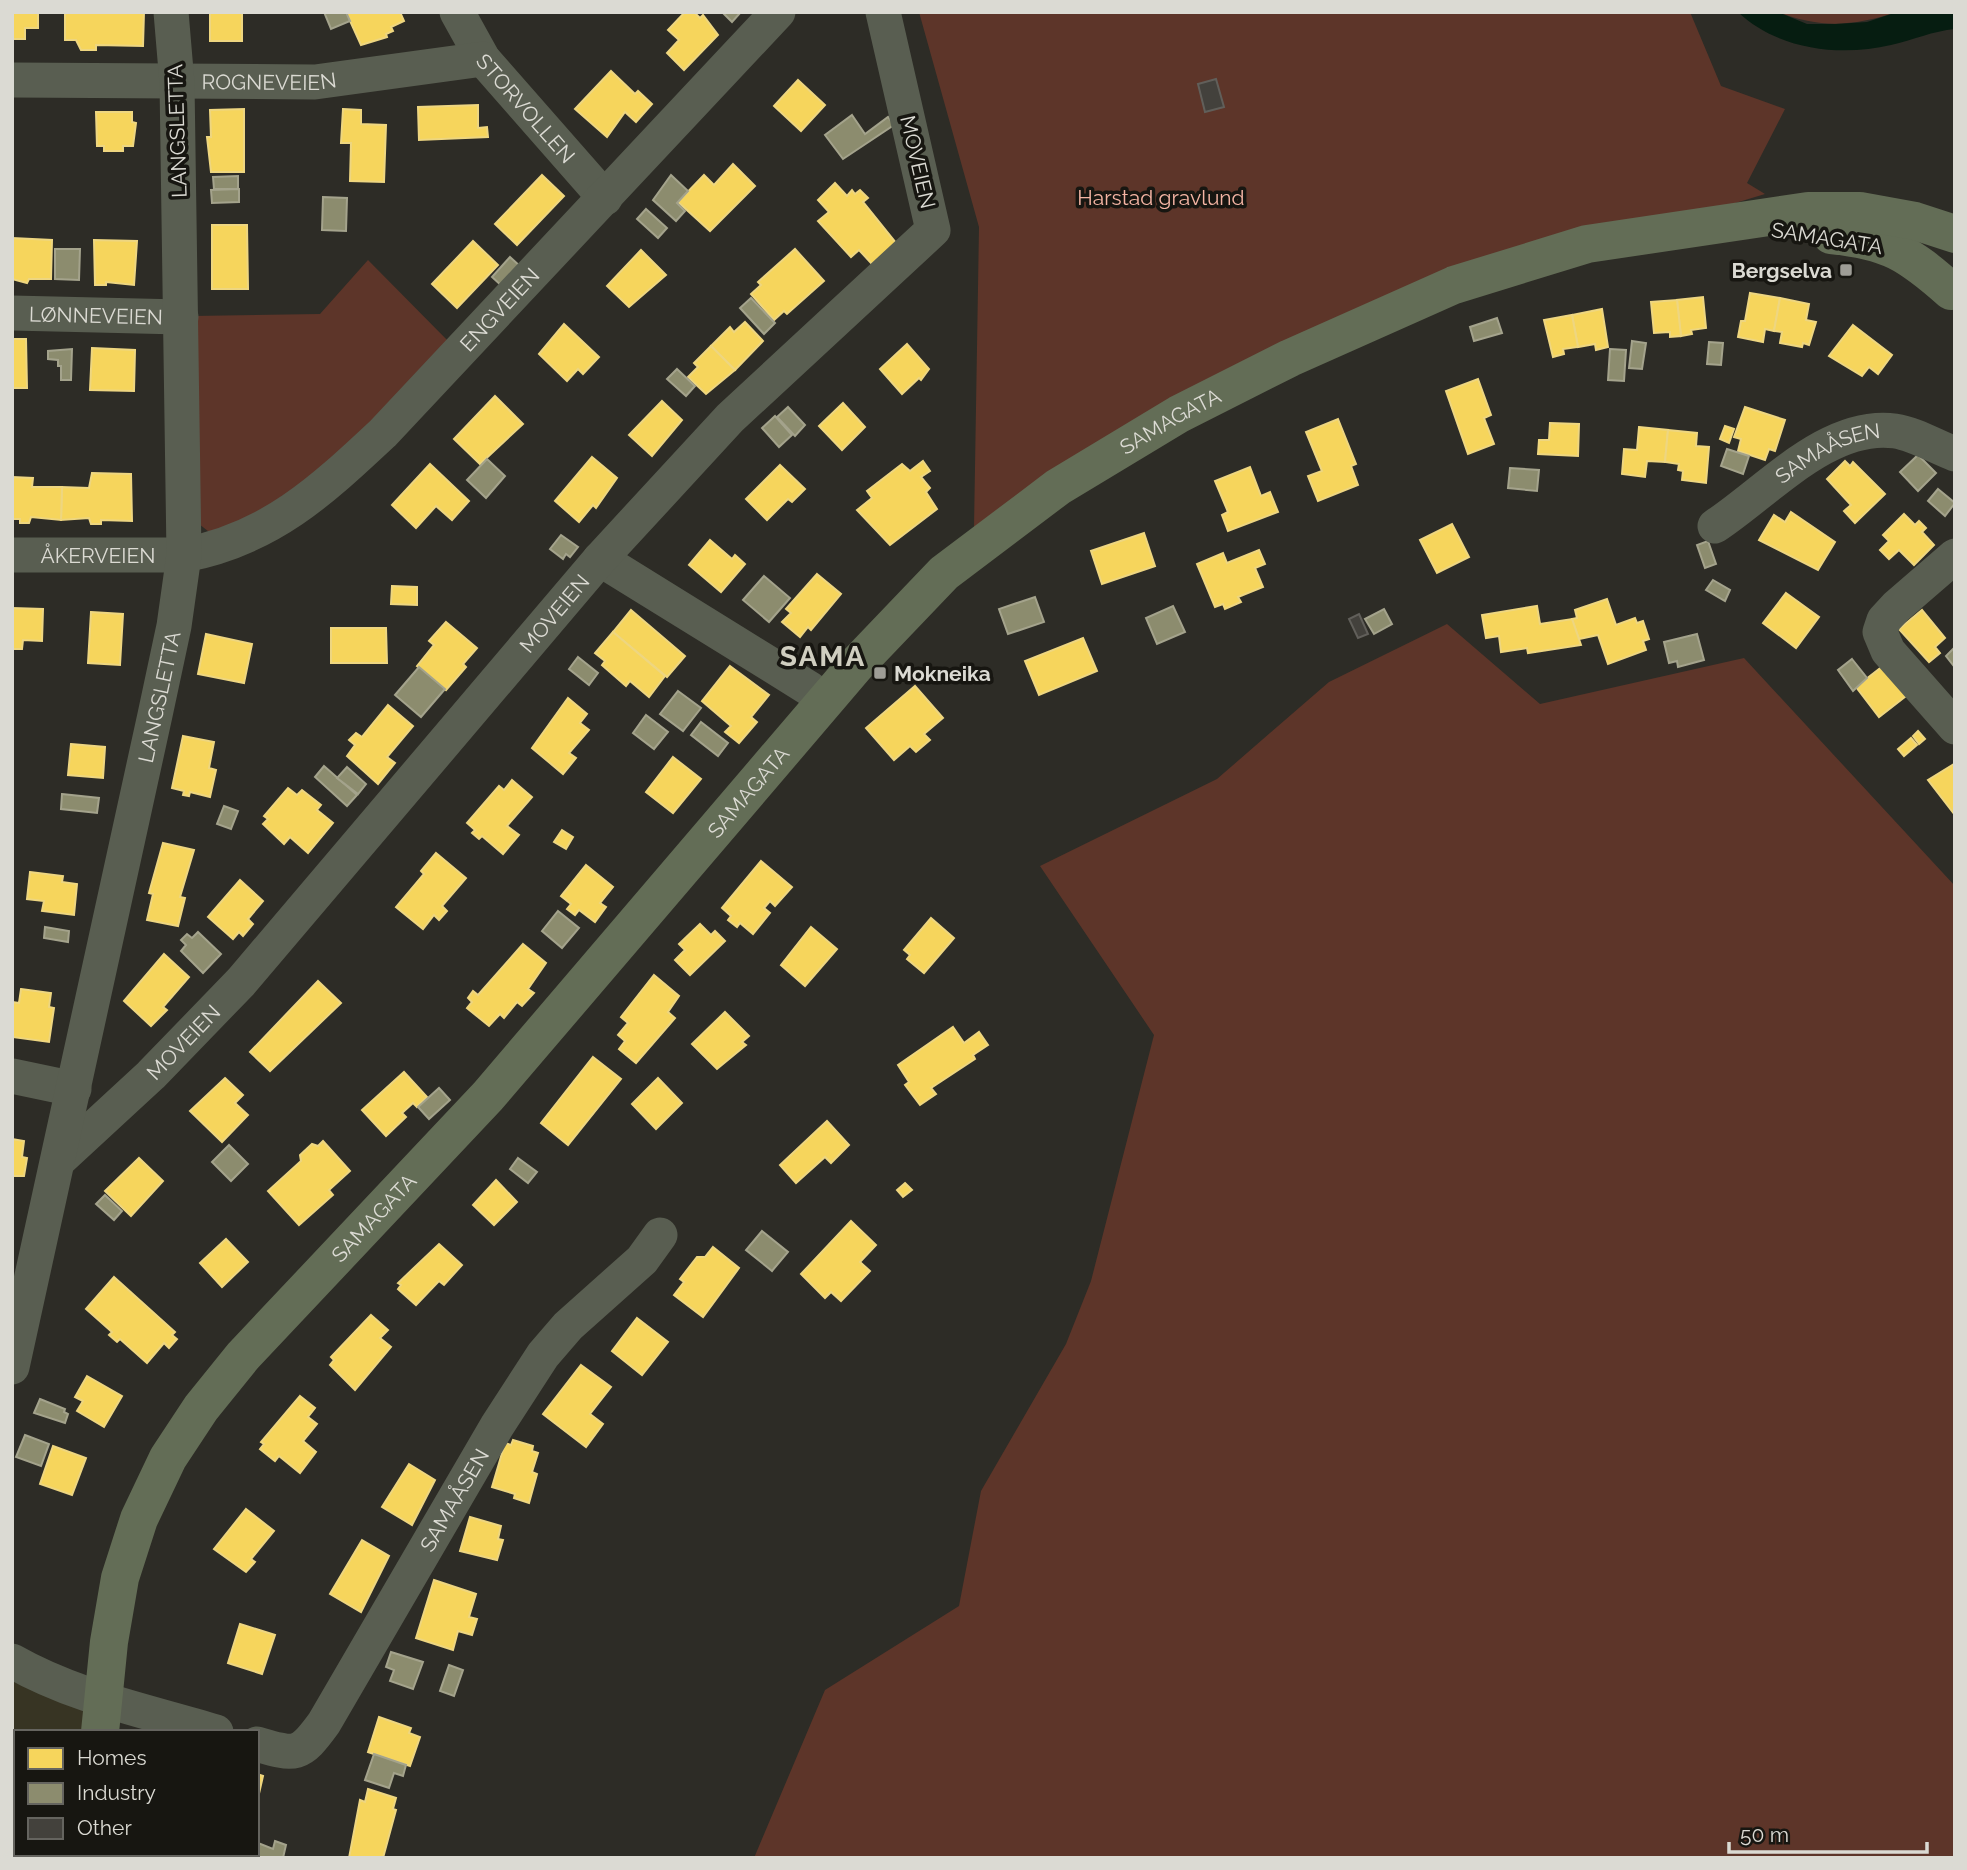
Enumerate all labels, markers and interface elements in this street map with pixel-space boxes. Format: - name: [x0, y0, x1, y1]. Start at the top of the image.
- street label: STORVOLLEN: [471, 48, 581, 168]
- street label: LANGSLETTA: [162, 64, 192, 198]
- street label: ROGNEVEIEN: [201, 67, 338, 95]
- street label: MOVEIEN: [895, 113, 941, 211]
- park label: Harstad gravlund: [1077, 185, 1245, 210]
- street label: SAMAGATA: [1770, 217, 1884, 259]
- place label: Bergselva: [1731, 258, 1832, 283]
- street label: ENGVEIEN: [454, 262, 544, 356]
- marker: Bergselva: [1838, 262, 1854, 278]
- street label: LØNNEVEIEN: [29, 301, 163, 329]
- street label: SAMAGATA: [1115, 383, 1225, 459]
- street label: SAMAÅSEN: [1770, 418, 1881, 488]
- street label: ÅKERVEIEN: [40, 543, 156, 568]
- street label: MOVEIEN: [514, 569, 594, 657]
- street label: LANGSLETTA: [132, 629, 185, 765]
- district label: SAMA: [780, 640, 866, 673]
- place label: Mokneika: [894, 661, 991, 686]
- marker: Mokneika: [872, 665, 888, 681]
- street label: SAMAGATA: [702, 741, 794, 843]
- street label: MOVEIEN: [141, 999, 225, 1085]
- street label: SAMAGATA: [326, 1168, 421, 1267]
- street label: SAMAÅSEN: [414, 1444, 494, 1556]
- legend: [14, 1730, 259, 1856]
- text: Homes: [77, 1745, 147, 1770]
- text: Industry: [77, 1780, 156, 1805]
- scale bar: [1729, 1811, 1927, 1855]
- text: Other: [77, 1815, 132, 1840]
- text: 50 m: [1740, 1822, 1789, 1847]

